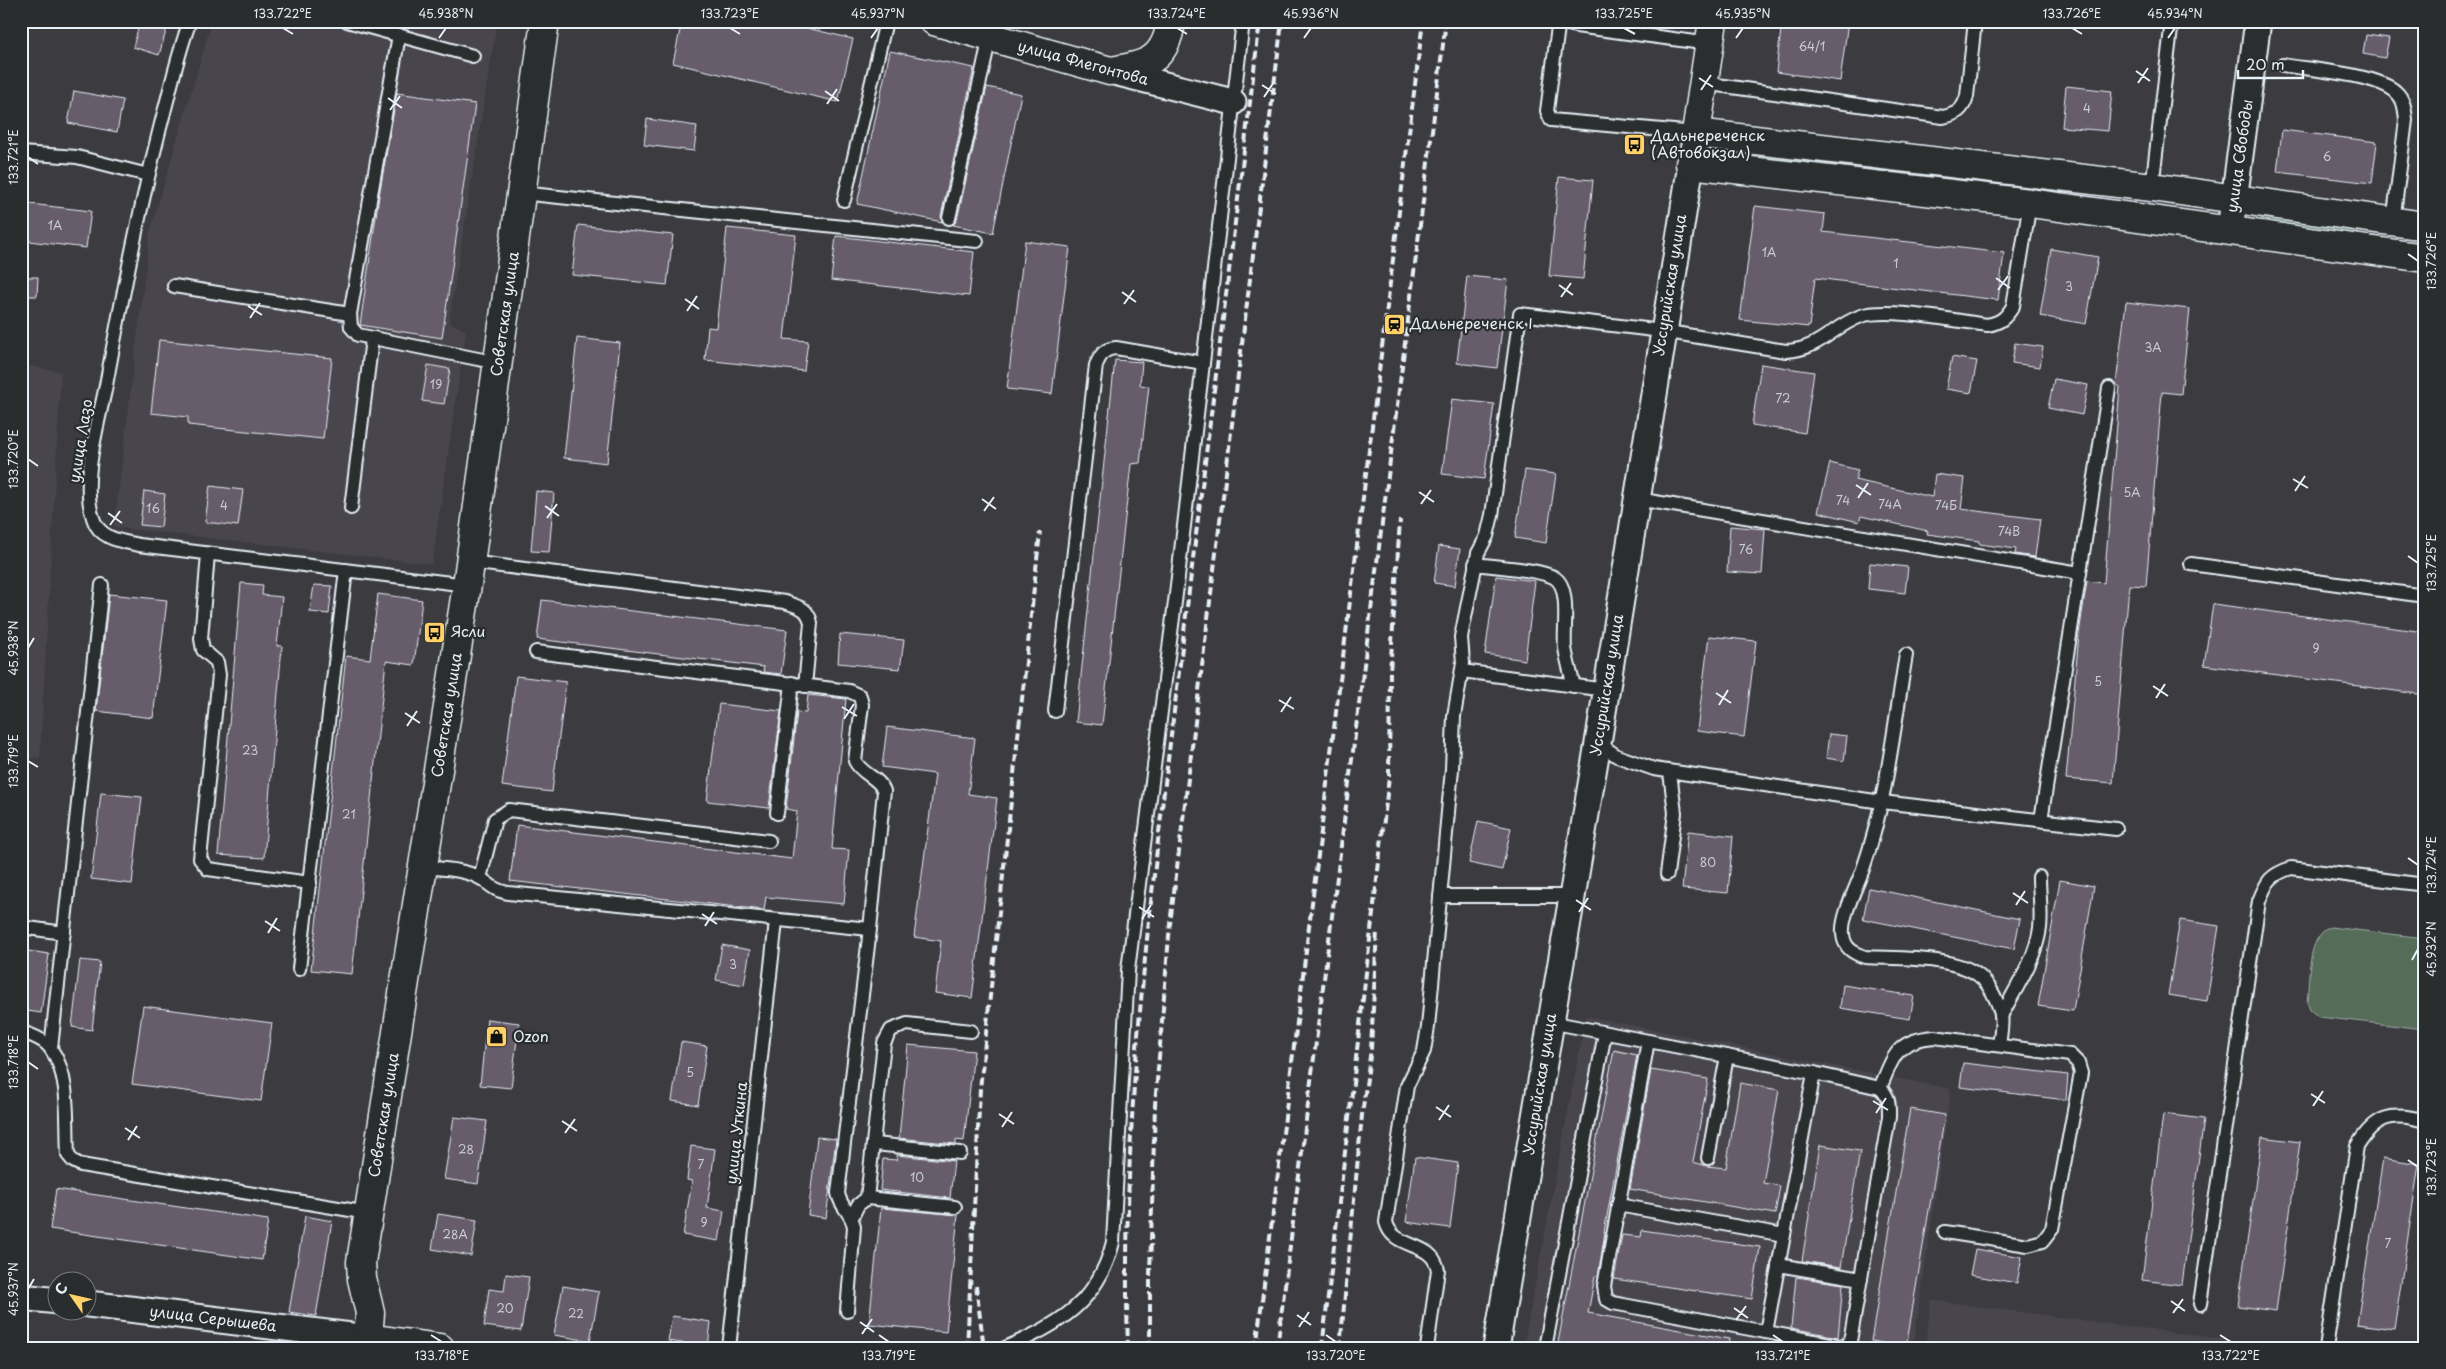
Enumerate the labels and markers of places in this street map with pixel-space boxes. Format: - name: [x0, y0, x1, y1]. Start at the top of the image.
- place label: Дальнереченск (Автовокзал): [1650, 123, 1765, 163]
- bus stop icon: Дальнереченск (Автовокзал): [1623, 133, 1647, 157]
- place label: Дальнереченск I: [1409, 311, 1533, 334]
- station icon: Дальнереченск I: [1382, 312, 1406, 336]
- place label: Ясли: [451, 619, 485, 642]
- bus stop icon: Ясли: [423, 620, 447, 644]
- place label: Ozon: [513, 1024, 549, 1047]
- shop icon: Ozon: [485, 1025, 509, 1049]

